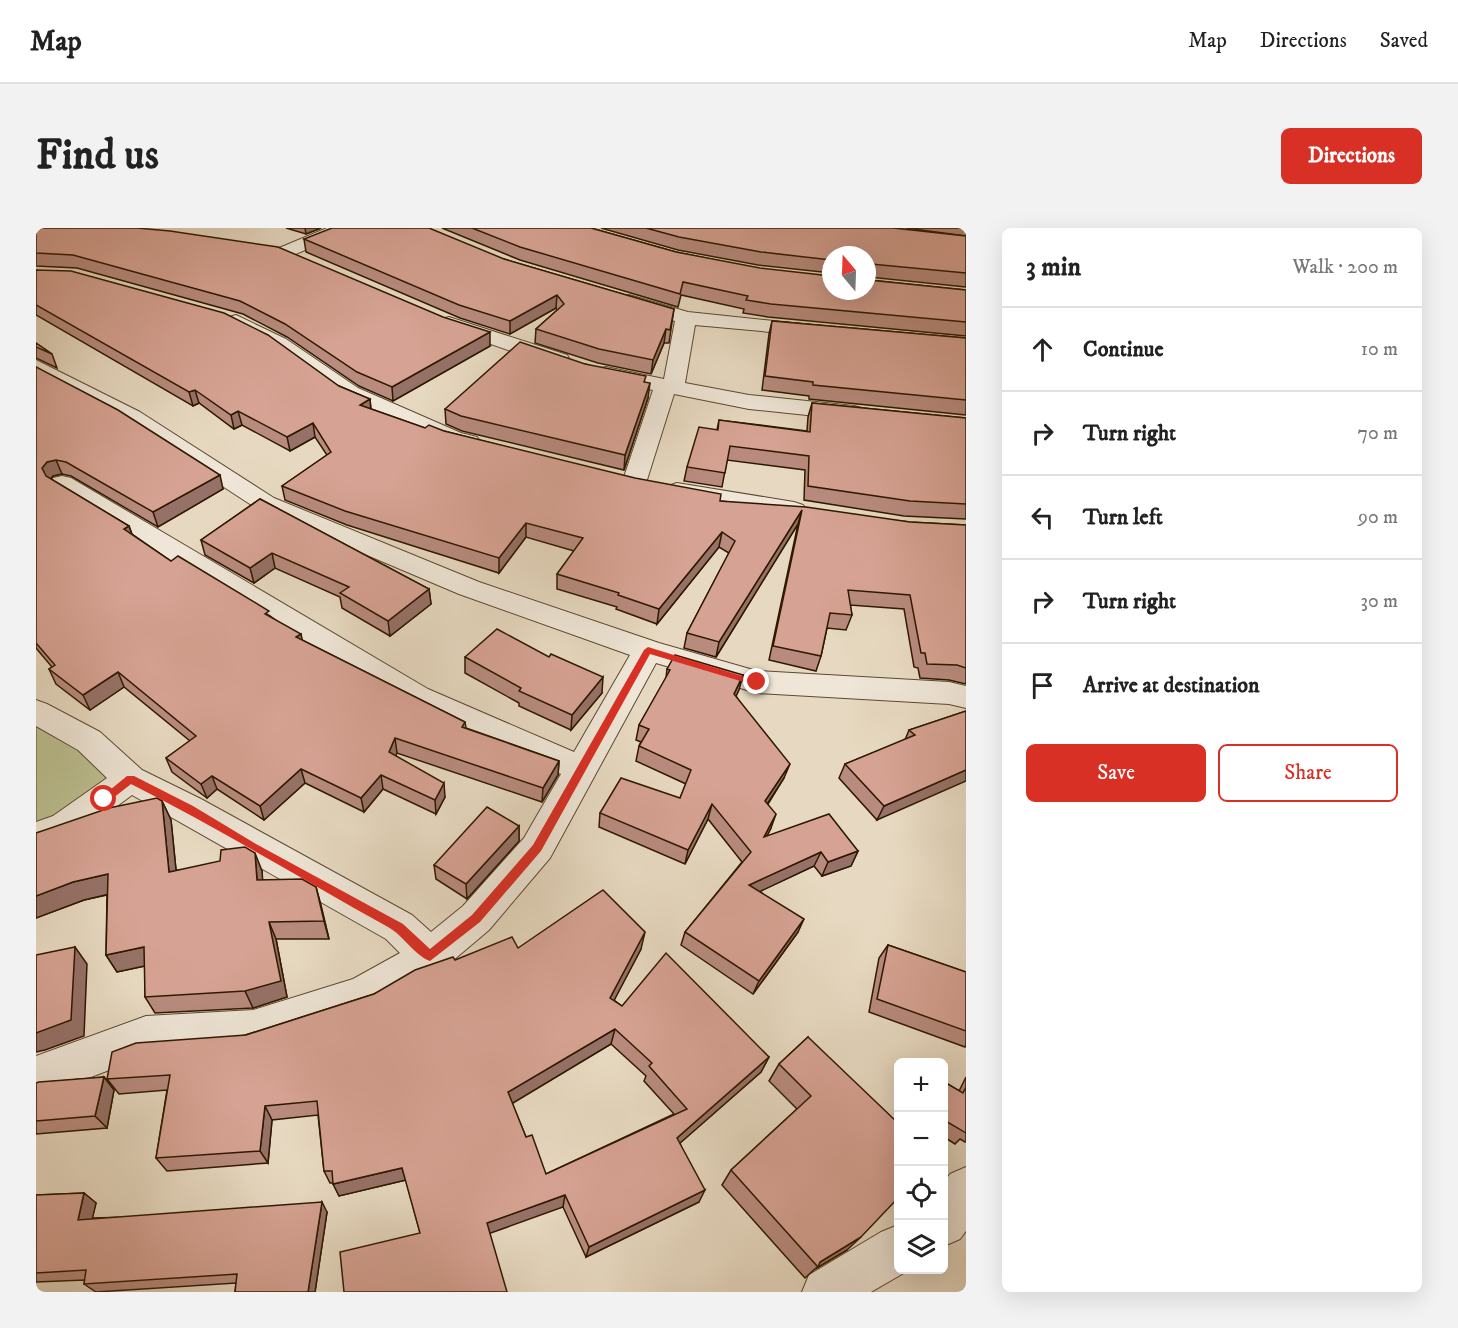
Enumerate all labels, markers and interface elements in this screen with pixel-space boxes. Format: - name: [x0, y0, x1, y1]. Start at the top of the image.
- text: Map: [30, 24, 82, 59]
- text: Map: [1188, 28, 1227, 54]
- text: Directions: [1260, 28, 1347, 54]
- text: Saved: [1380, 28, 1428, 54]
- button: Directions: [1281, 128, 1422, 184]
- text: Find us: [36, 130, 159, 182]
- north arrow: [822, 246, 876, 300]
- text: 3 min: [1026, 251, 1081, 284]
- text: Walk · 200 m: [1292, 255, 1398, 280]
- icon: ahead: [1026, 333, 1059, 366]
- text: Continue: [1083, 336, 1164, 363]
- text: 10 m: [1361, 337, 1398, 362]
- icon: right: [1026, 417, 1059, 450]
- text: Turn right: [1083, 420, 1176, 447]
- text: 70 m: [1357, 421, 1398, 446]
- icon: left: [1026, 501, 1059, 534]
- text: Turn left: [1083, 504, 1163, 531]
- text: 90 m: [1358, 505, 1398, 530]
- icon: right: [1026, 585, 1059, 618]
- text: Turn right: [1083, 588, 1176, 615]
- text: 30 m: [1360, 589, 1398, 614]
- route end: [743, 668, 769, 694]
- icon: arrive: [1026, 669, 1059, 702]
- text: Arrive at destination: [1083, 672, 1260, 699]
- button: Save: [1026, 744, 1206, 802]
- button: Share: [1218, 744, 1398, 802]
- route start: [90, 785, 116, 811]
- map controls: [894, 1058, 948, 1274]
- button: +: [894, 1058, 948, 1112]
- button: −: [894, 1112, 948, 1166]
- button: locate: [894, 1166, 948, 1220]
- button: layers: [894, 1220, 948, 1274]

